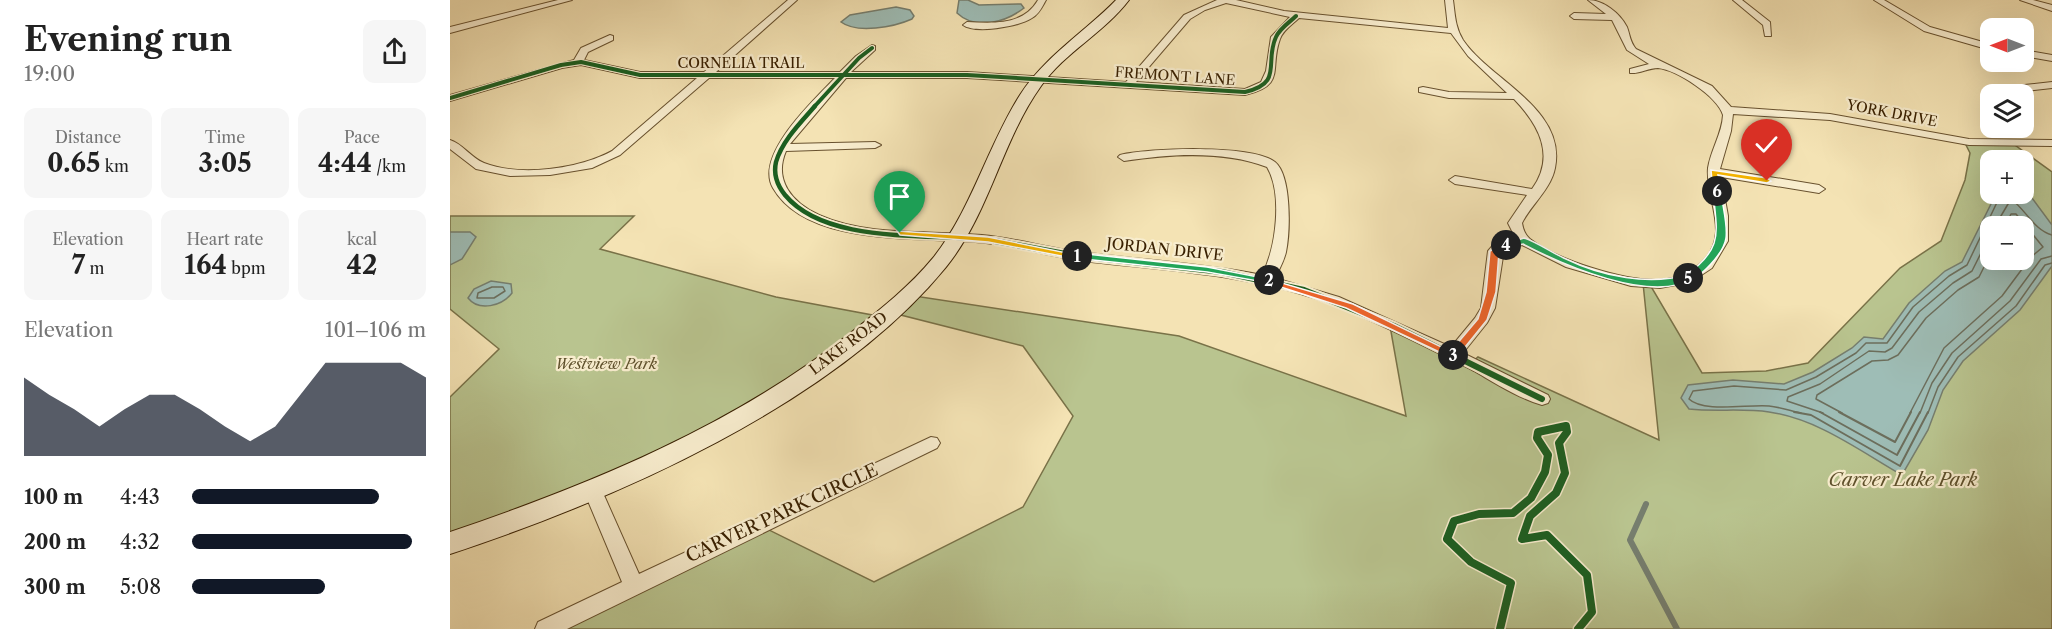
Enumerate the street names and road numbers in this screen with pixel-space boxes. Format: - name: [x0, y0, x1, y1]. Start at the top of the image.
- street label: CORNELIA TRAIL: [678, 54, 804, 72]
- street label: FREMONT LANE: [1114, 63, 1236, 89]
- street label: YORK DRIVE: [1844, 95, 1939, 131]
- street label: JORDAN DRIVE: [1104, 233, 1224, 265]
- street label: LAKE ROAD: [805, 307, 891, 379]
- street label: CARVER PARK CIRCLE: [682, 459, 882, 567]

